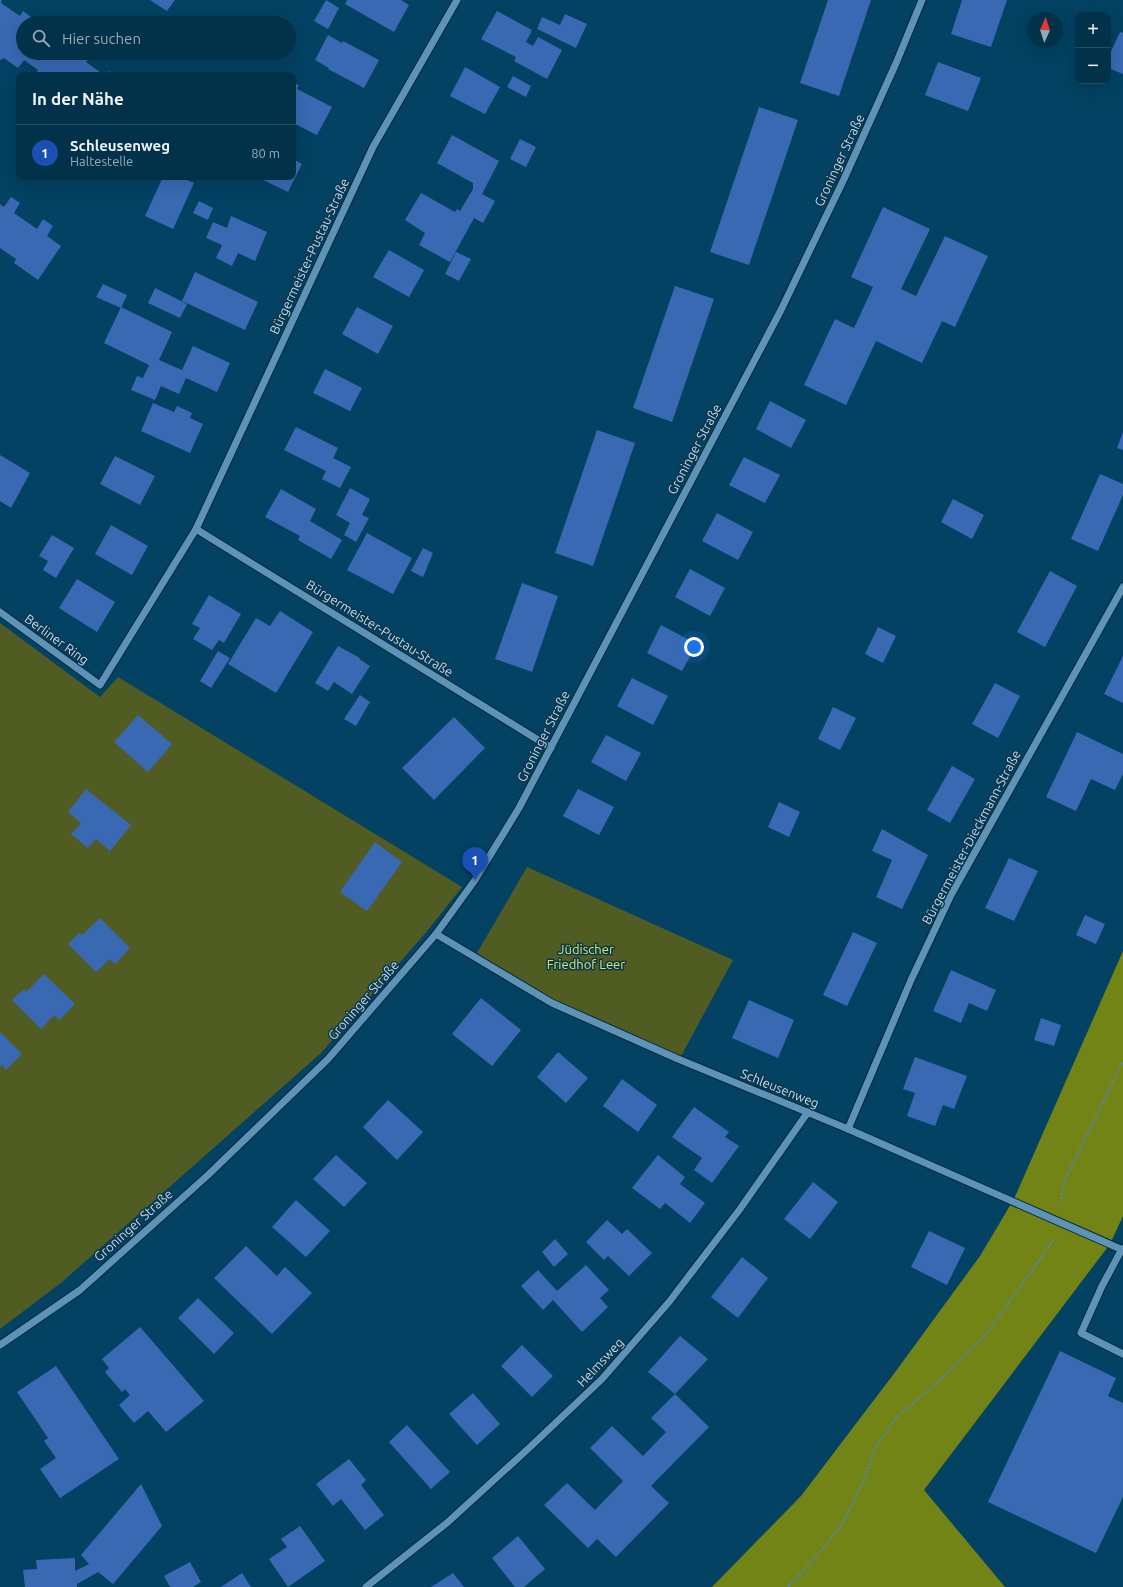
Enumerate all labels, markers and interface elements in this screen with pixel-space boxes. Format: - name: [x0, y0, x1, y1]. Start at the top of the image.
- north arrow: [1027, 12, 1063, 48]
- map controls: [1075, 12, 1111, 84]
- button: +: [1075, 12, 1111, 48]
- search box: [16, 16, 296, 60]
- icon: search: [30, 27, 52, 49]
- text: Hier suchen: [62, 30, 141, 47]
- button: −: [1075, 48, 1111, 84]
- text: In der Nähe: [32, 89, 124, 108]
- street label: Groninger Straße: [811, 112, 867, 208]
- text: Schleusenweg: [70, 137, 170, 154]
- text: 1: [41, 146, 49, 160]
- text: 80 m: [251, 146, 280, 160]
- text: Haltestelle: [70, 154, 133, 168]
- street label: Bürgermeister-Pustau-Straße: [267, 176, 351, 336]
- street label: Groninger Straße: [664, 401, 724, 497]
- street label: Bürgermeister-Pustau-Straße: [304, 577, 456, 679]
- street label: Berliner Ring: [22, 611, 92, 667]
- your location: [684, 637, 704, 657]
- street label: Groninger Straße: [514, 688, 572, 784]
- street label: Bürgermeister-Dieckmann-Straße: [919, 748, 1023, 926]
- pin: 1: [462, 847, 488, 880]
- park label: Jüdischer Friedhof Leer: [547, 942, 625, 971]
- street label: Groninger Straße: [325, 958, 401, 1042]
- street label: Schleusenweg: [739, 1066, 821, 1110]
- street label: Groninger Straße: [91, 1186, 175, 1264]
- street label: Helmsweg: [574, 1335, 626, 1389]

